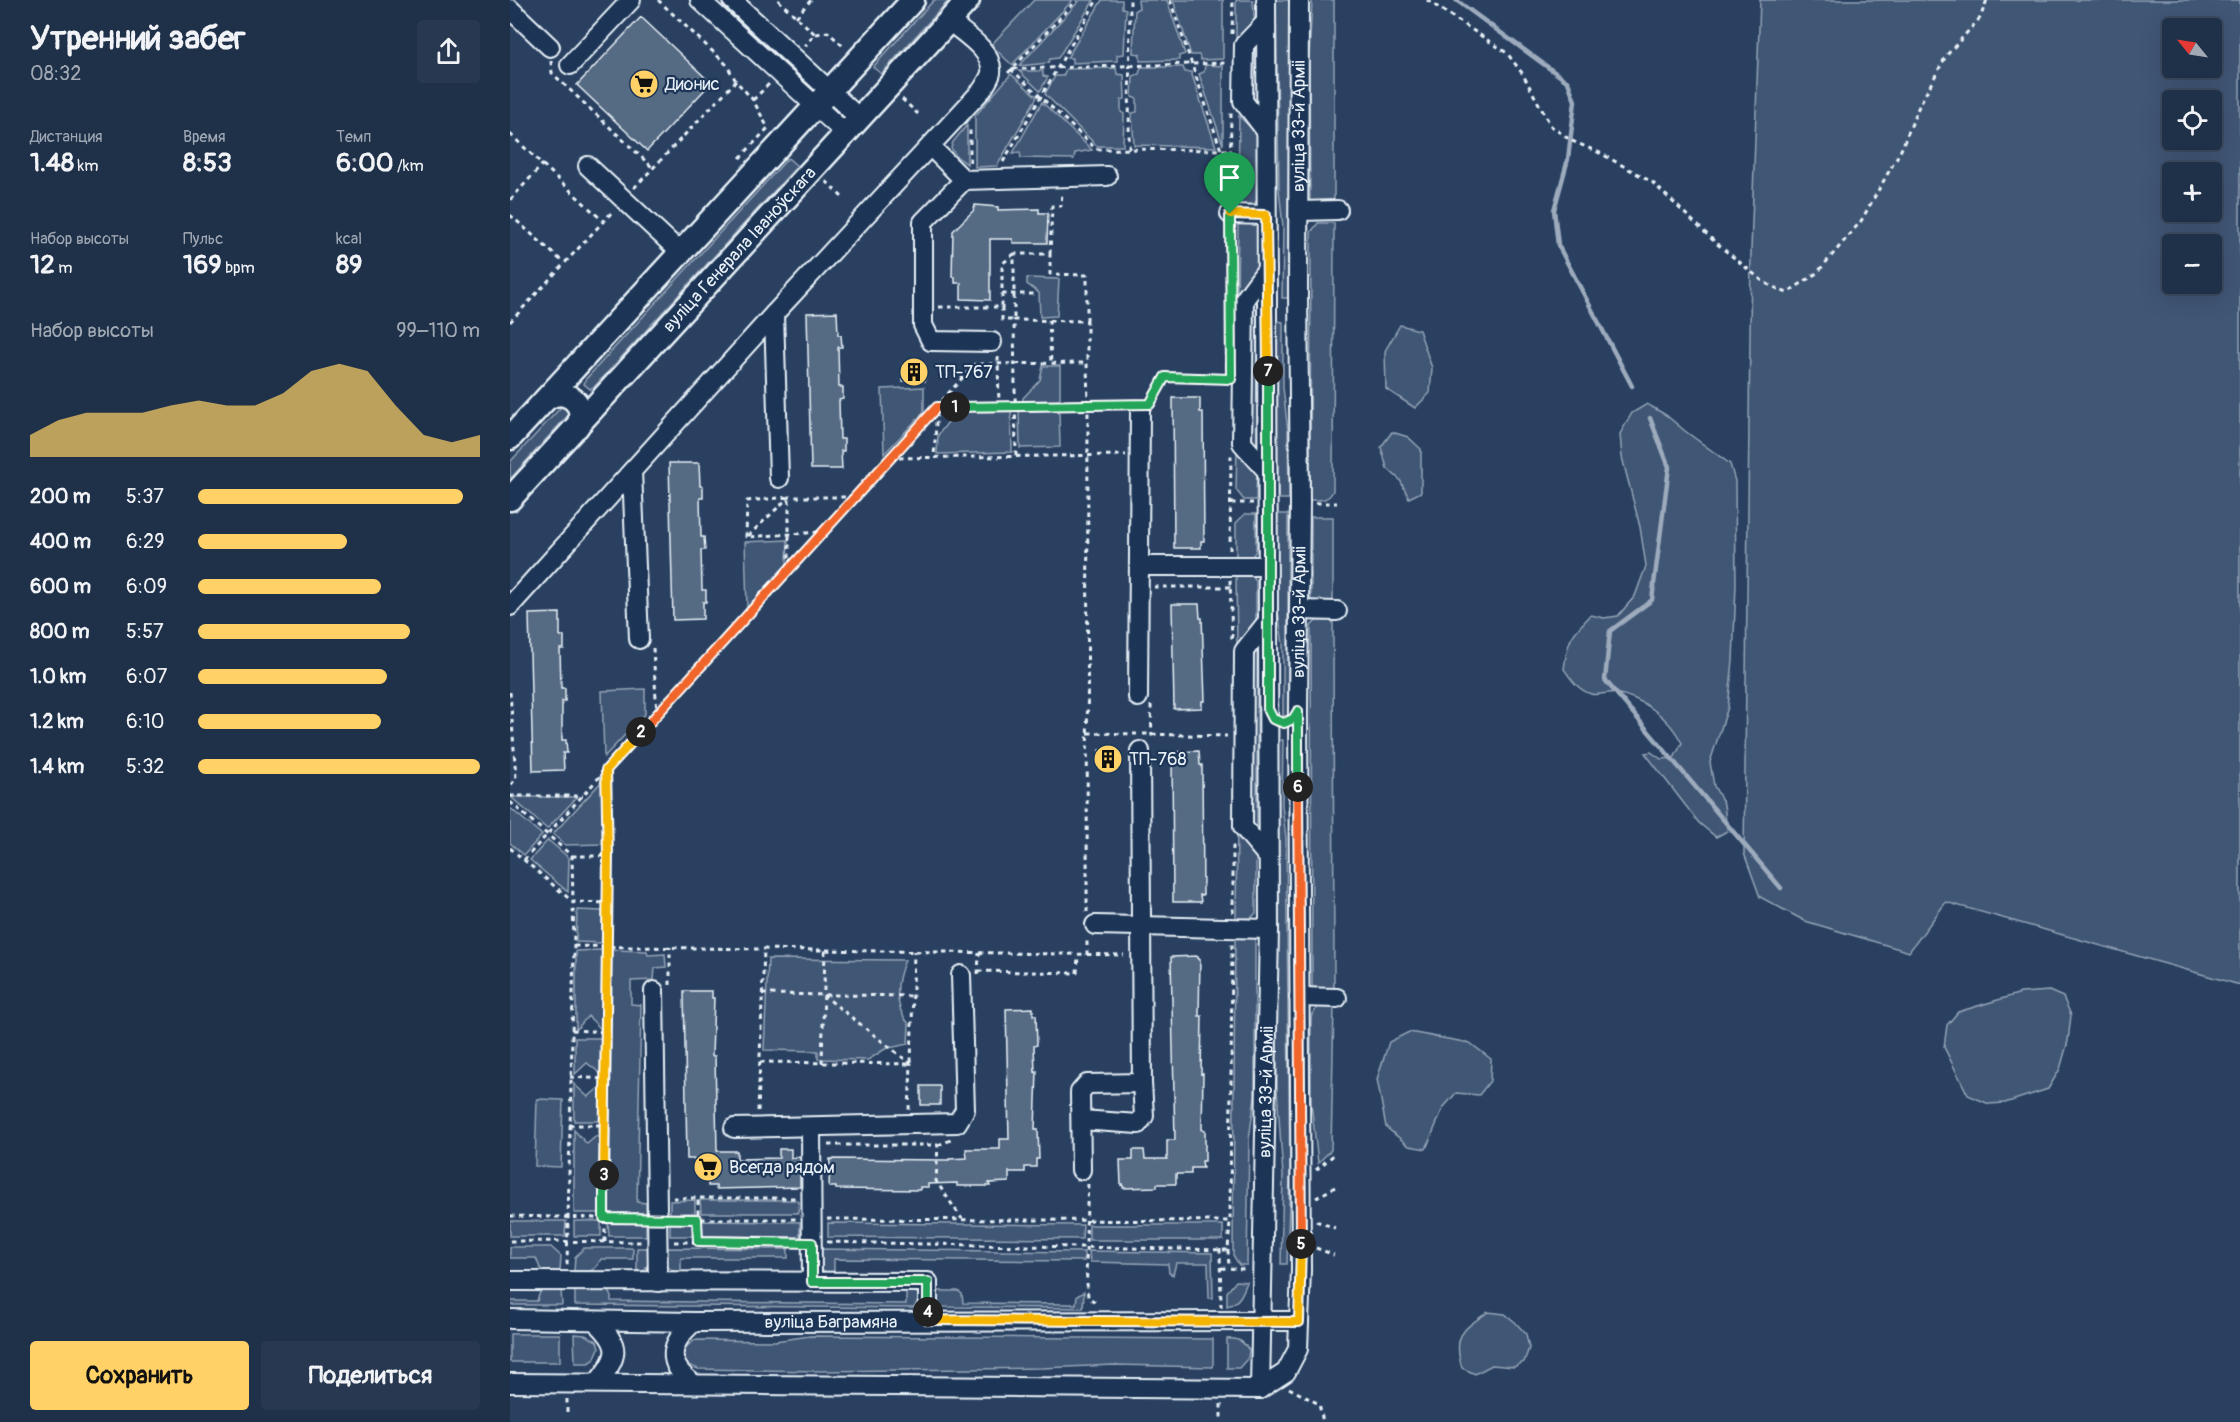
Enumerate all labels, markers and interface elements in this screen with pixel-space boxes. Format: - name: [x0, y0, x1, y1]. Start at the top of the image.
- text: Утренний забег: [30, 18, 246, 59]
- north arrow: [2162, 18, 2222, 78]
- map controls: [2162, 18, 2222, 294]
- button: share: [417, 20, 480, 83]
- street label: вуліца 33-й Арміі: [1287, 60, 1310, 192]
- text: 08:32: [30, 61, 81, 86]
- supermarket icon: Дионис: [628, 68, 660, 100]
- place label: Дионис: [664, 73, 720, 96]
- button: locate: [2162, 90, 2222, 150]
- text: Дистанция: [30, 127, 103, 147]
- text: Время: [183, 127, 226, 147]
- text: Темп: [336, 127, 371, 147]
- text: 1.48: [30, 147, 74, 179]
- text: 8:53: [183, 147, 232, 179]
- text: 6:00: [336, 147, 394, 179]
- pin: [1204, 152, 1255, 214]
- text: km: [74, 156, 98, 176]
- text: /km: [394, 156, 424, 176]
- icon: arrive: [1213, 161, 1246, 194]
- street label: вуліца Генерала Іваноўскага: [657, 162, 821, 337]
- button: +: [2162, 162, 2222, 222]
- text: Набор высоты: [30, 229, 129, 249]
- text: Пульс: [183, 229, 223, 249]
- text: kcal: [336, 229, 362, 249]
- button: −: [2162, 234, 2222, 294]
- text: 12: [30, 249, 55, 281]
- text: 169: [183, 249, 222, 281]
- text: 89: [336, 249, 363, 281]
- text: m: [55, 258, 72, 278]
- text: bpm: [222, 258, 255, 278]
- text: Набор высоты: [30, 318, 154, 343]
- text: 99–110 m: [396, 318, 480, 343]
- building icon: ТП-767: [898, 356, 930, 388]
- pin: 7: [1253, 356, 1283, 386]
- place label: ТП-767: [935, 361, 993, 384]
- text: 7: [1264, 361, 1272, 381]
- pin: 1: [940, 392, 970, 422]
- text: 1: [952, 397, 958, 417]
- text: 200 m: [30, 484, 91, 509]
- text: 5:37: [126, 484, 164, 509]
- text: 400 m: [30, 529, 91, 554]
- text: 6:29: [126, 529, 164, 554]
- street label: вуліца 33-й Арміі: [1287, 546, 1311, 678]
- text: 600 m: [30, 574, 91, 599]
- text: 6:09: [126, 574, 167, 599]
- text: 800 m: [30, 619, 90, 644]
- text: 5:57: [126, 619, 164, 644]
- text: 1.0 km: [30, 664, 86, 689]
- text: 6:07: [126, 664, 167, 689]
- text: 1.2 km: [30, 709, 84, 734]
- text: 6:10: [126, 709, 164, 734]
- pin: 2: [626, 717, 656, 747]
- text: 2: [637, 722, 645, 742]
- building icon: ТП-768: [1092, 743, 1124, 775]
- place label: ТП-768: [1129, 748, 1187, 771]
- text: 1.4 km: [30, 754, 84, 779]
- text: 5:32: [126, 754, 165, 779]
- pin: 6: [1283, 772, 1313, 802]
- text: 6: [1293, 777, 1303, 797]
- street label: вуліца 33-й Арміі: [1253, 1026, 1279, 1158]
- supermarket icon: Всегда рядом: [692, 1151, 724, 1183]
- place label: Всегда рядом: [729, 1156, 835, 1179]
- pin: 3: [589, 1160, 619, 1190]
- text: 3: [600, 1165, 608, 1185]
- pin: 5: [1286, 1229, 1316, 1259]
- text: 5: [1297, 1234, 1305, 1254]
- pin: 4: [913, 1297, 943, 1327]
- text: 4: [923, 1302, 933, 1322]
- street label: вуліца Баграмяна: [765, 1310, 897, 1333]
- button: Сохранить: [30, 1341, 249, 1410]
- button: Поделиться: [261, 1341, 480, 1410]

